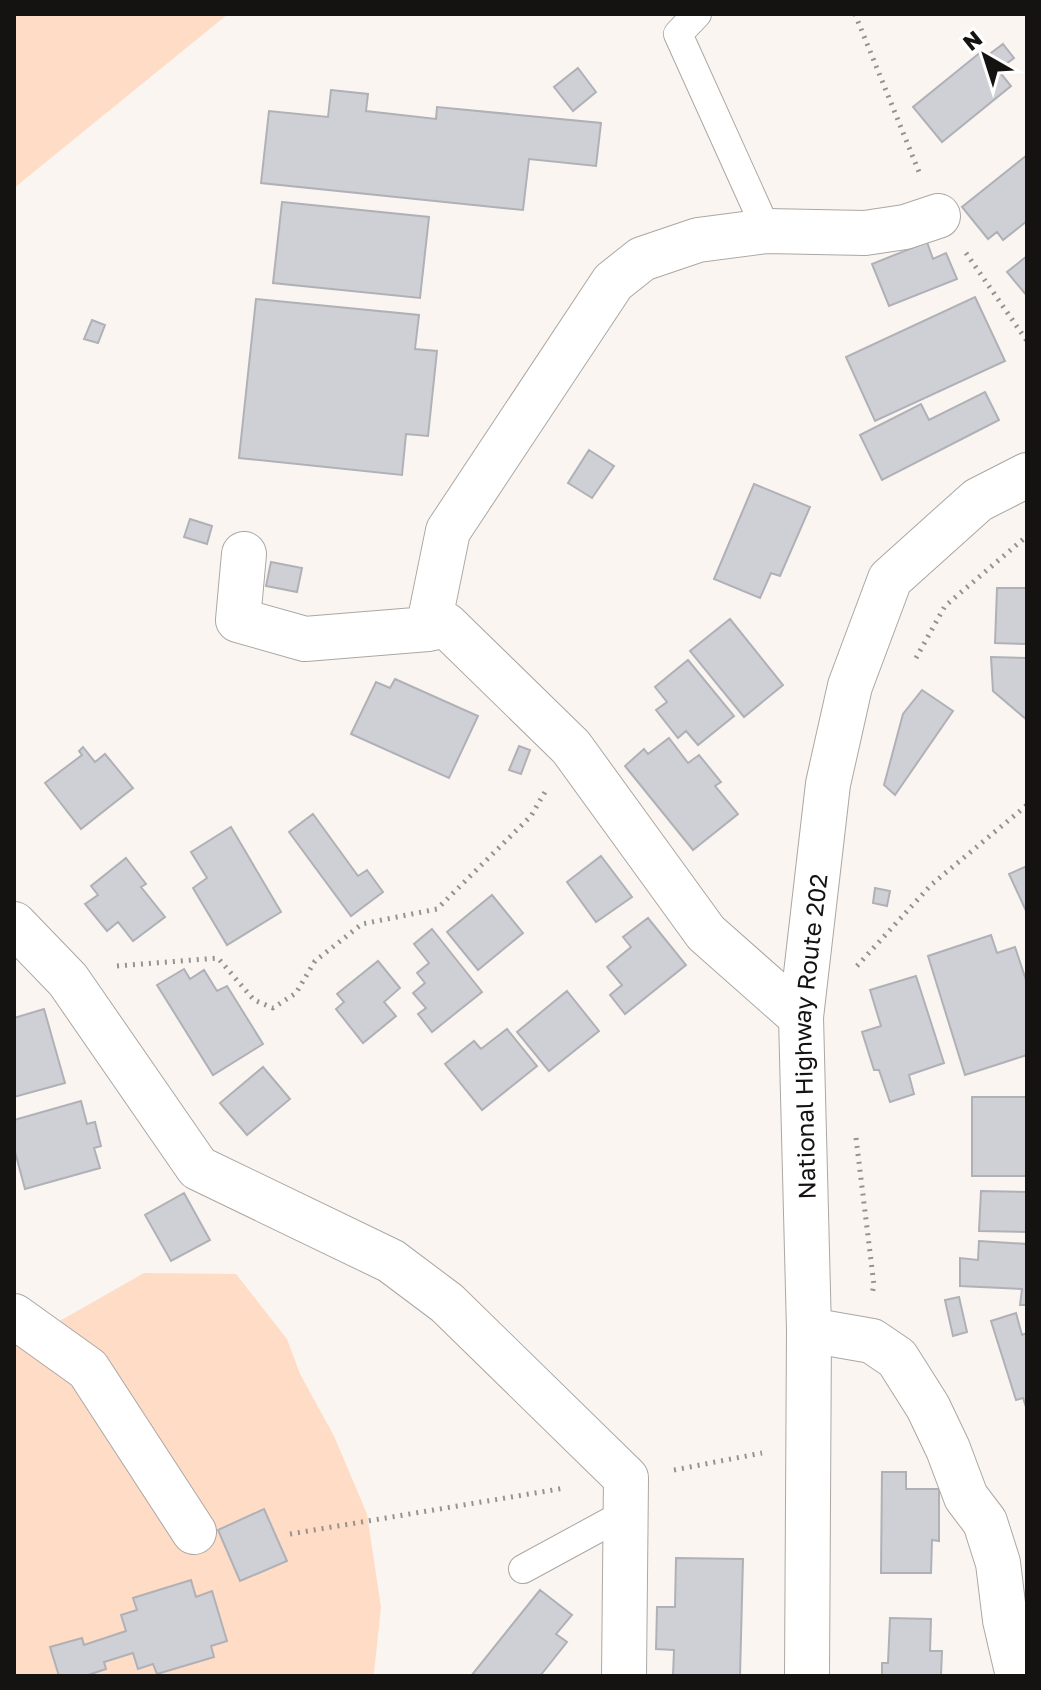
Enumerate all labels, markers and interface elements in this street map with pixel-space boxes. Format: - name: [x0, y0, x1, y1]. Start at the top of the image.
- north arrow: [945, 16, 1025, 96]
- text: N: [957, 24, 987, 56]
- street label: National Highway Route 202: [786, 872, 832, 1200]

